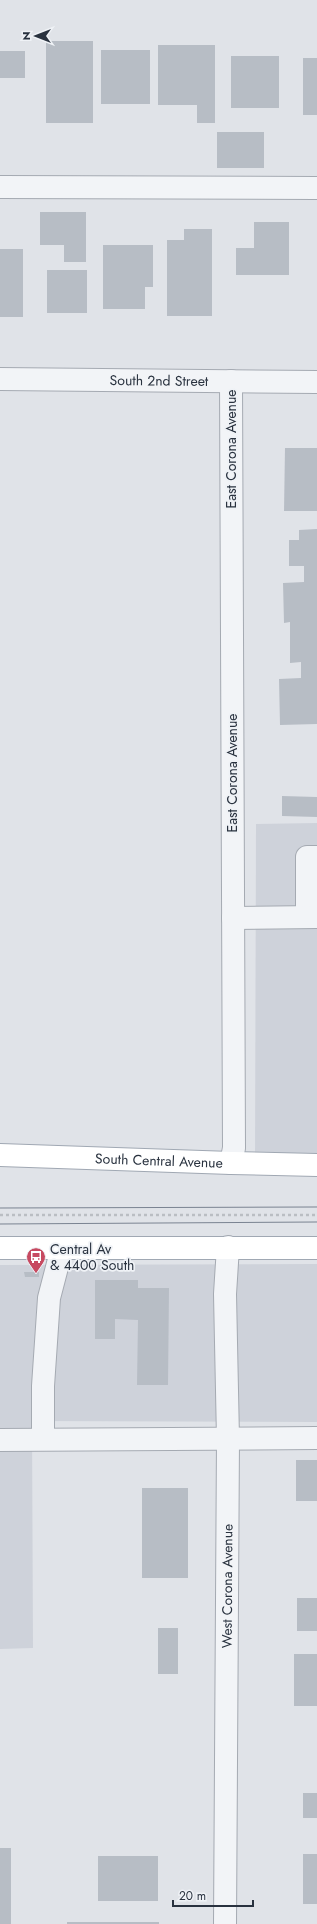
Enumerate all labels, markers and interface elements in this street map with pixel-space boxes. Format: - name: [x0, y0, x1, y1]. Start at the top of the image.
- north arrow: [16, 16, 56, 56]
- text: N: [18, 32, 34, 40]
- street label: South 2nd Street: [110, 370, 209, 391]
- street label: East Corona Avenue: [221, 390, 241, 509]
- street label: East Corona Avenue: [222, 714, 242, 833]
- street label: South Central Avenue: [95, 1148, 223, 1173]
- place label: Central Av & 4400 South: [50, 1239, 134, 1275]
- bus stop icon: Central Av & 4400 South: [25, 1246, 47, 1274]
- street label: West Corona Avenue: [217, 1524, 237, 1648]
- scale bar: [173, 1882, 253, 1908]
- text: 20 m: [179, 1887, 206, 1905]

